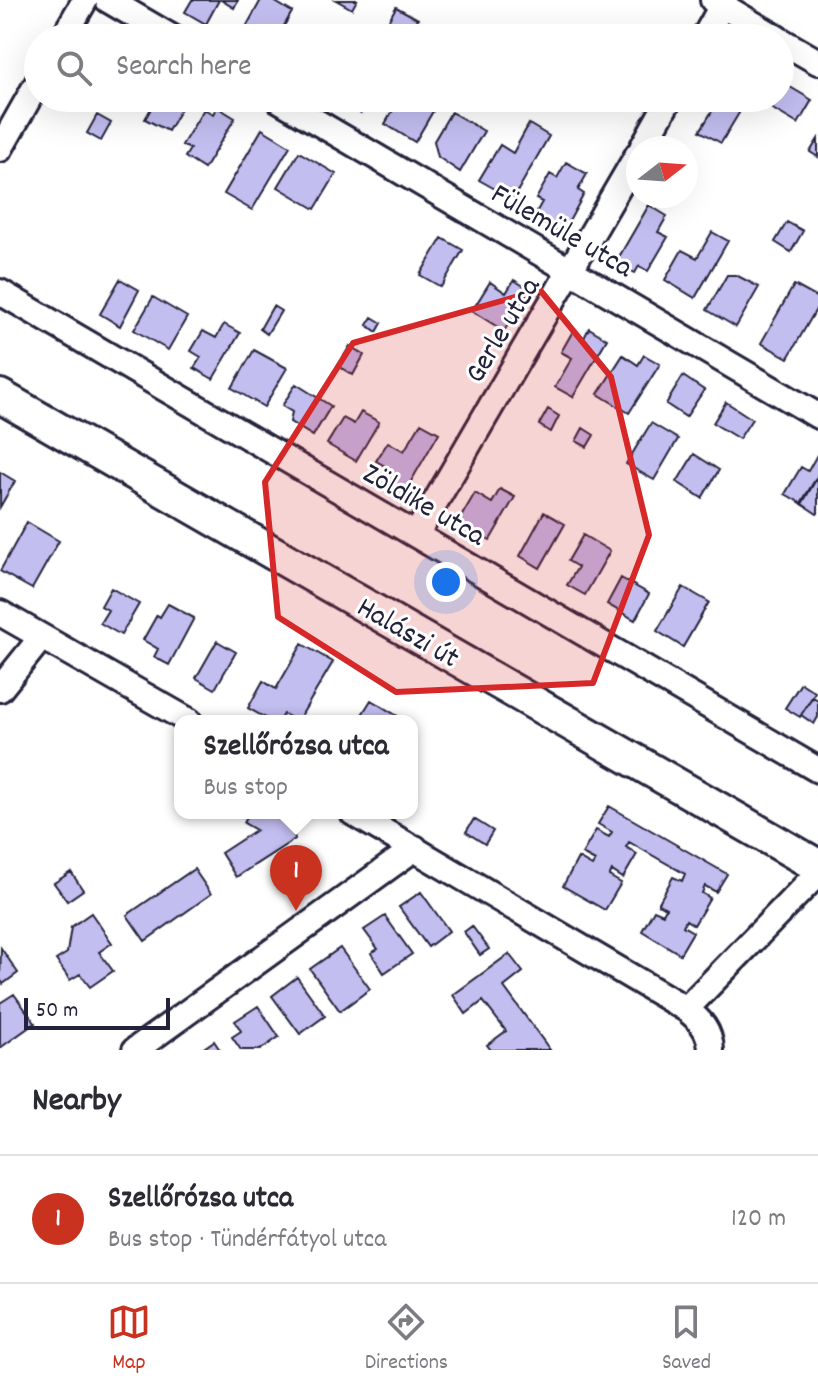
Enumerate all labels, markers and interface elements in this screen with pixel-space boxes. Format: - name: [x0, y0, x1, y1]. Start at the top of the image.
- search box: [24, 24, 794, 112]
- icon: search: [52, 46, 96, 90]
- text: Search here: [116, 47, 252, 90]
- north arrow: [626, 136, 698, 208]
- street label: Fülemüle utca: [482, 175, 641, 291]
- street label: Gerle utca: [456, 269, 554, 392]
- street label: Zöldike utca: [353, 454, 493, 560]
- your location: [426, 562, 466, 602]
- street label: Halászi út: [348, 588, 466, 682]
- popup: [174, 715, 418, 819]
- text: Szellőrózsa utca: [203, 727, 389, 770]
- text: Bus stop: [203, 770, 288, 807]
- pin: 1: [270, 845, 322, 911]
- scale bar: [24, 994, 170, 1030]
- text: 50 m: [36, 996, 78, 1027]
- text: Nearby: [32, 1078, 121, 1127]
- text: Szellőrózsa utca: [108, 1179, 293, 1222]
- text: 1: [55, 1201, 61, 1238]
- text: 120 m: [731, 1201, 786, 1238]
- text: Bus stop · Tündérfátyol utca: [108, 1222, 386, 1259]
- tab: Map: [107, 1300, 151, 1379]
- tab: Directions: [365, 1300, 448, 1379]
- tab: Saved: [662, 1300, 711, 1379]

